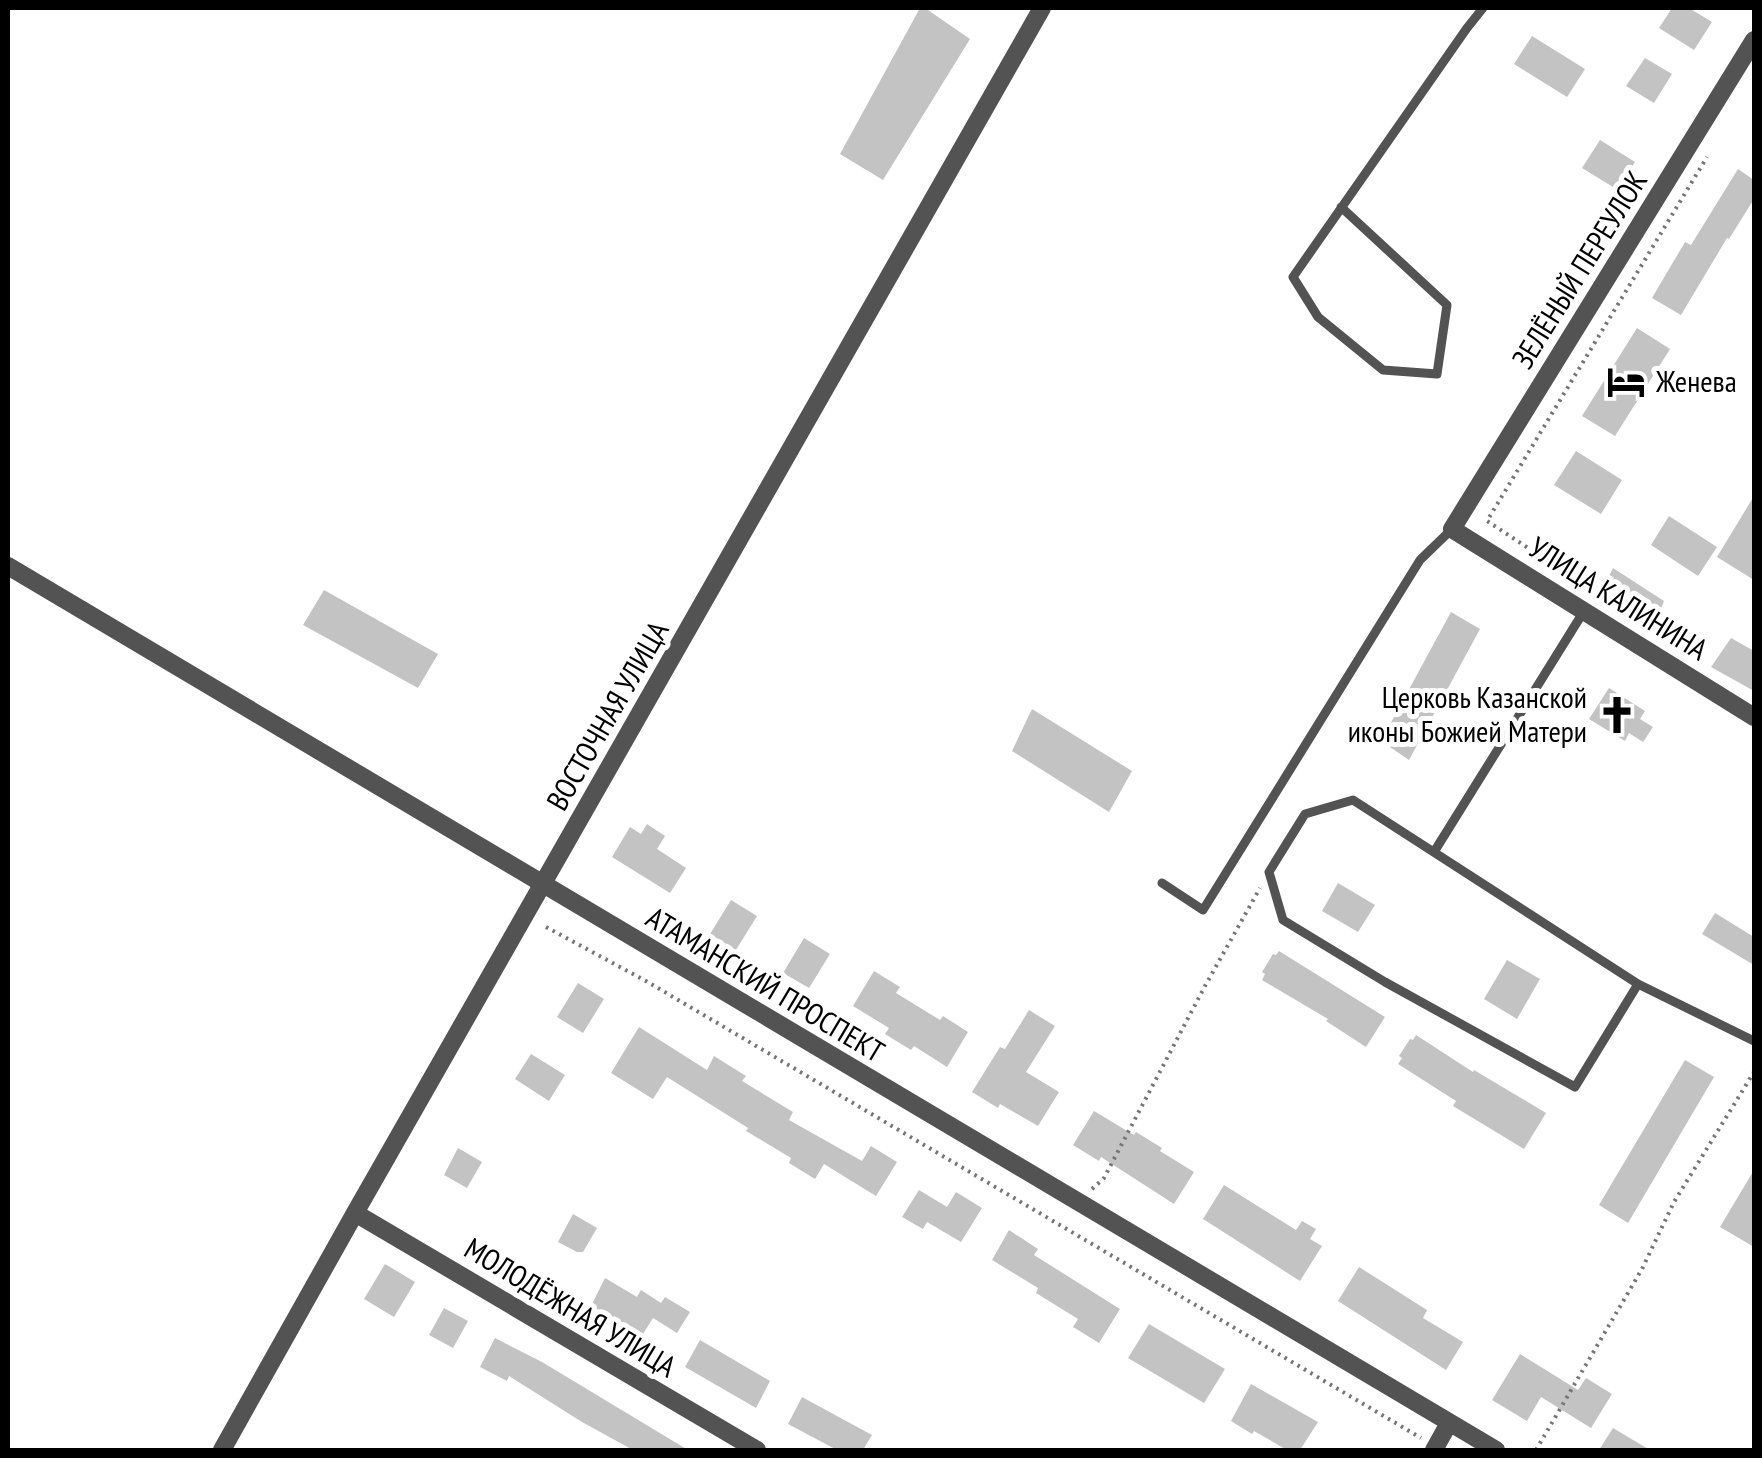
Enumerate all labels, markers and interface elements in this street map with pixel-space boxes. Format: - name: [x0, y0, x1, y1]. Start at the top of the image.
- street label: ЗЕЛЁНЫЙ ПЕРЕУЛОК: [1502, 163, 1655, 375]
- hotel icon: Женева: [1605, 361, 1647, 403]
- place label: Женева: [1655, 361, 1737, 400]
- street label: УЛИЦА КАЛИНИНА: [1522, 527, 1716, 669]
- street label: ВОСТОЧНАЯ УЛИЦА: [537, 613, 677, 817]
- place label: Церковь Казанской иконы Божией Матери: [1348, 677, 1587, 750]
- church icon: Церковь Казанской иконы Божией Матери: [1596, 694, 1638, 736]
- street label: АТАМАНСКИЙ ПРОСПЕКТ: [640, 897, 892, 1070]
- street label: МОЛОДЁЖНАЯ УЛИЦА: [458, 1228, 684, 1386]

